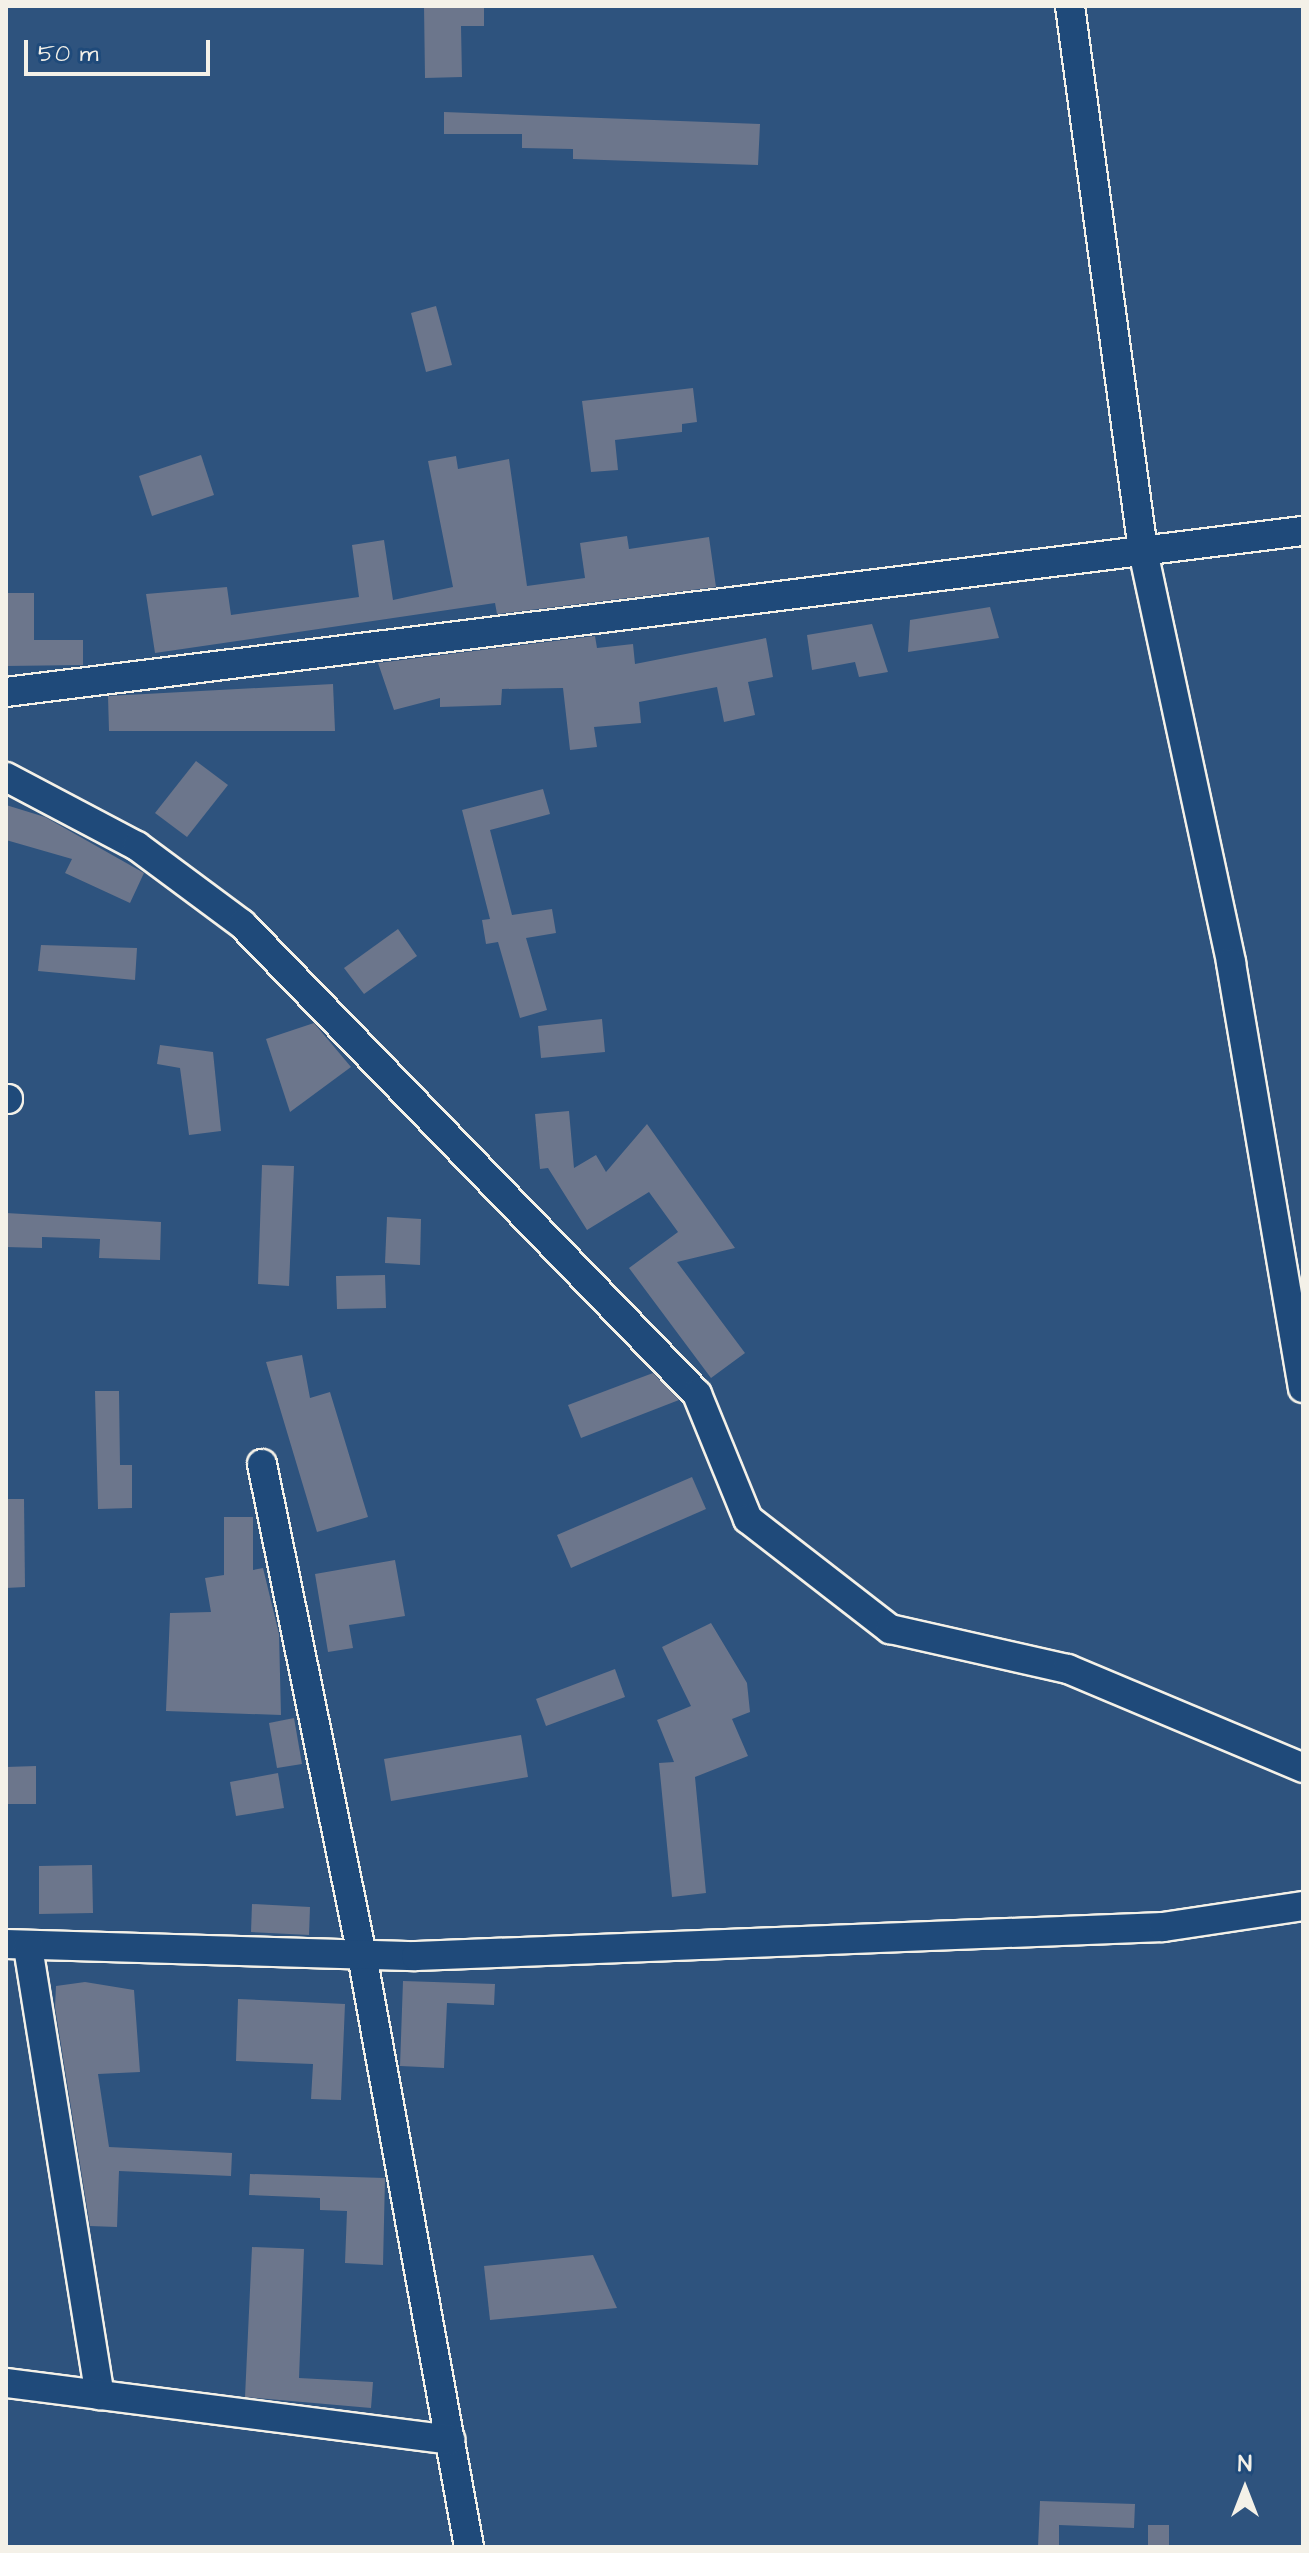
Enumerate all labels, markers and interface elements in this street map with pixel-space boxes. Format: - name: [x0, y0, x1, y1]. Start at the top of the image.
- scale bar: [28, 24, 214, 74]
- text: 50 m: [38, 37, 98, 71]
- north arrow: [1205, 2449, 1285, 2529]
- text: N: [1238, 2449, 1252, 2480]

